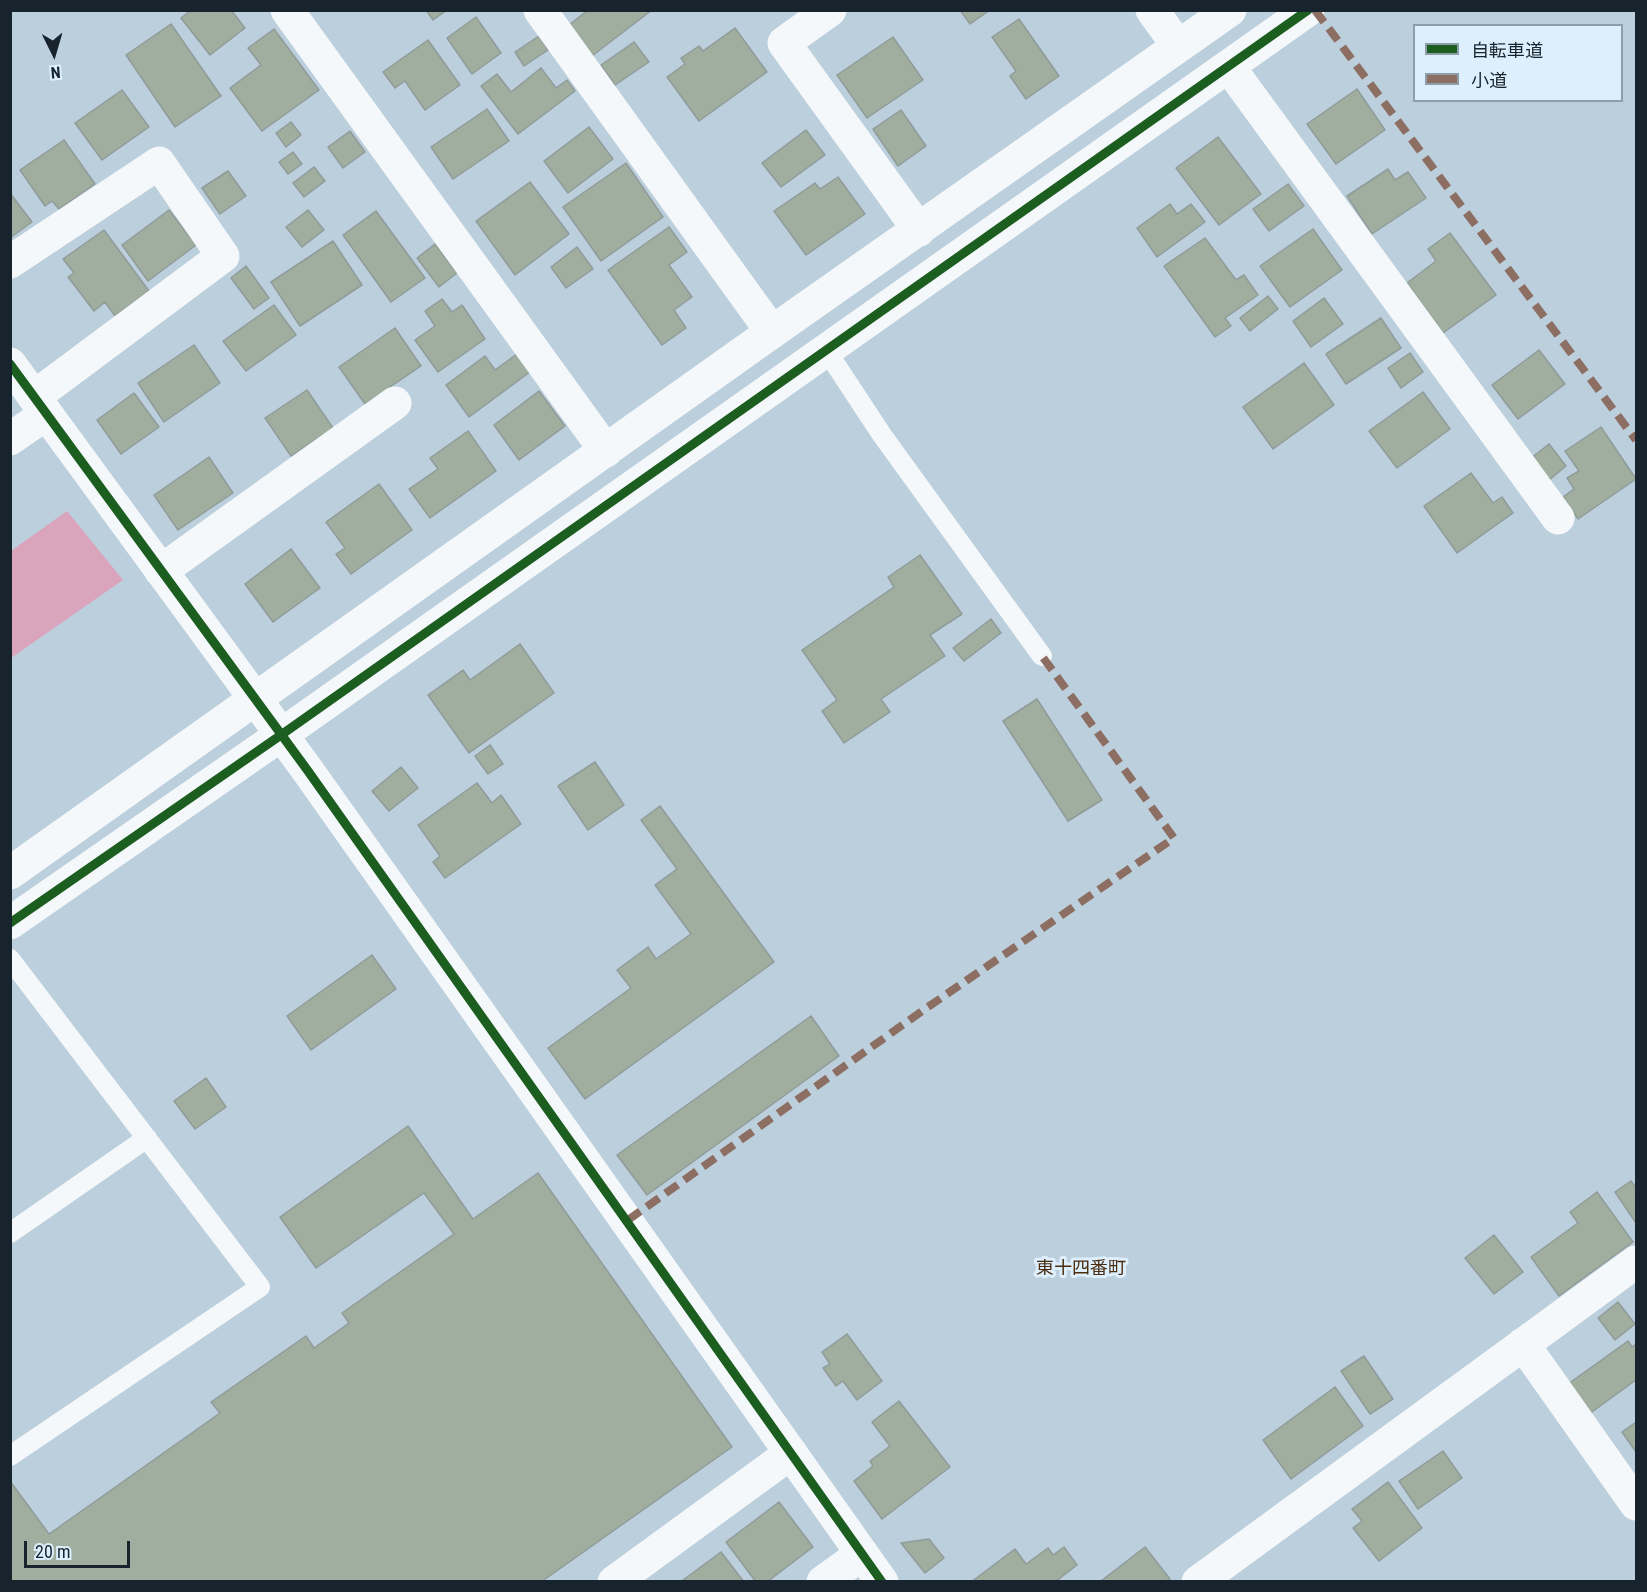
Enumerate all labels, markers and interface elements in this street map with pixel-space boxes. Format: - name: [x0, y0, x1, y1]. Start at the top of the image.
- north arrow: [24, 24, 84, 84]
- legend: [1413, 24, 1623, 102]
- text: 自転車道: [1471, 40, 1543, 61]
- text: N: [50, 63, 61, 82]
- text: 小道: [1471, 70, 1507, 91]
- district label: 東十四番町: [1036, 1258, 1126, 1280]
- scale bar: [27, 1529, 134, 1567]
- text: 20 m: [35, 1541, 70, 1562]

